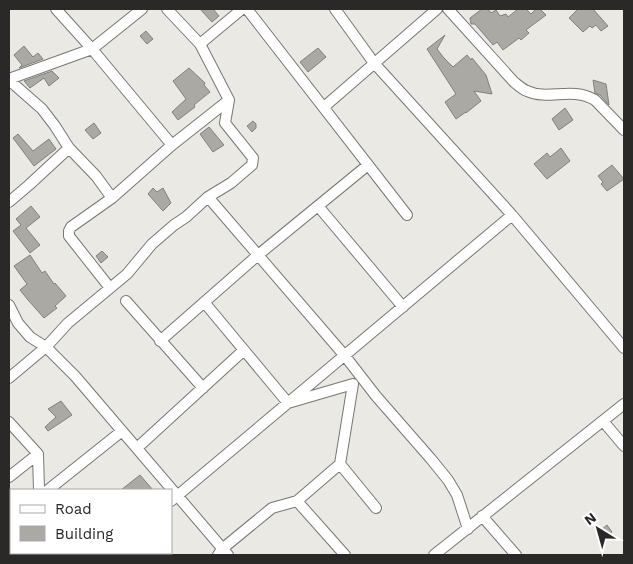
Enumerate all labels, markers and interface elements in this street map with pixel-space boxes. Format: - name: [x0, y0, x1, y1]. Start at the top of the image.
- legend: [10, 489, 172, 554]
- text: Road: [55, 500, 92, 518]
- north arrow: [573, 504, 623, 554]
- text: N: [581, 509, 599, 528]
- text: Building: [55, 525, 113, 543]

